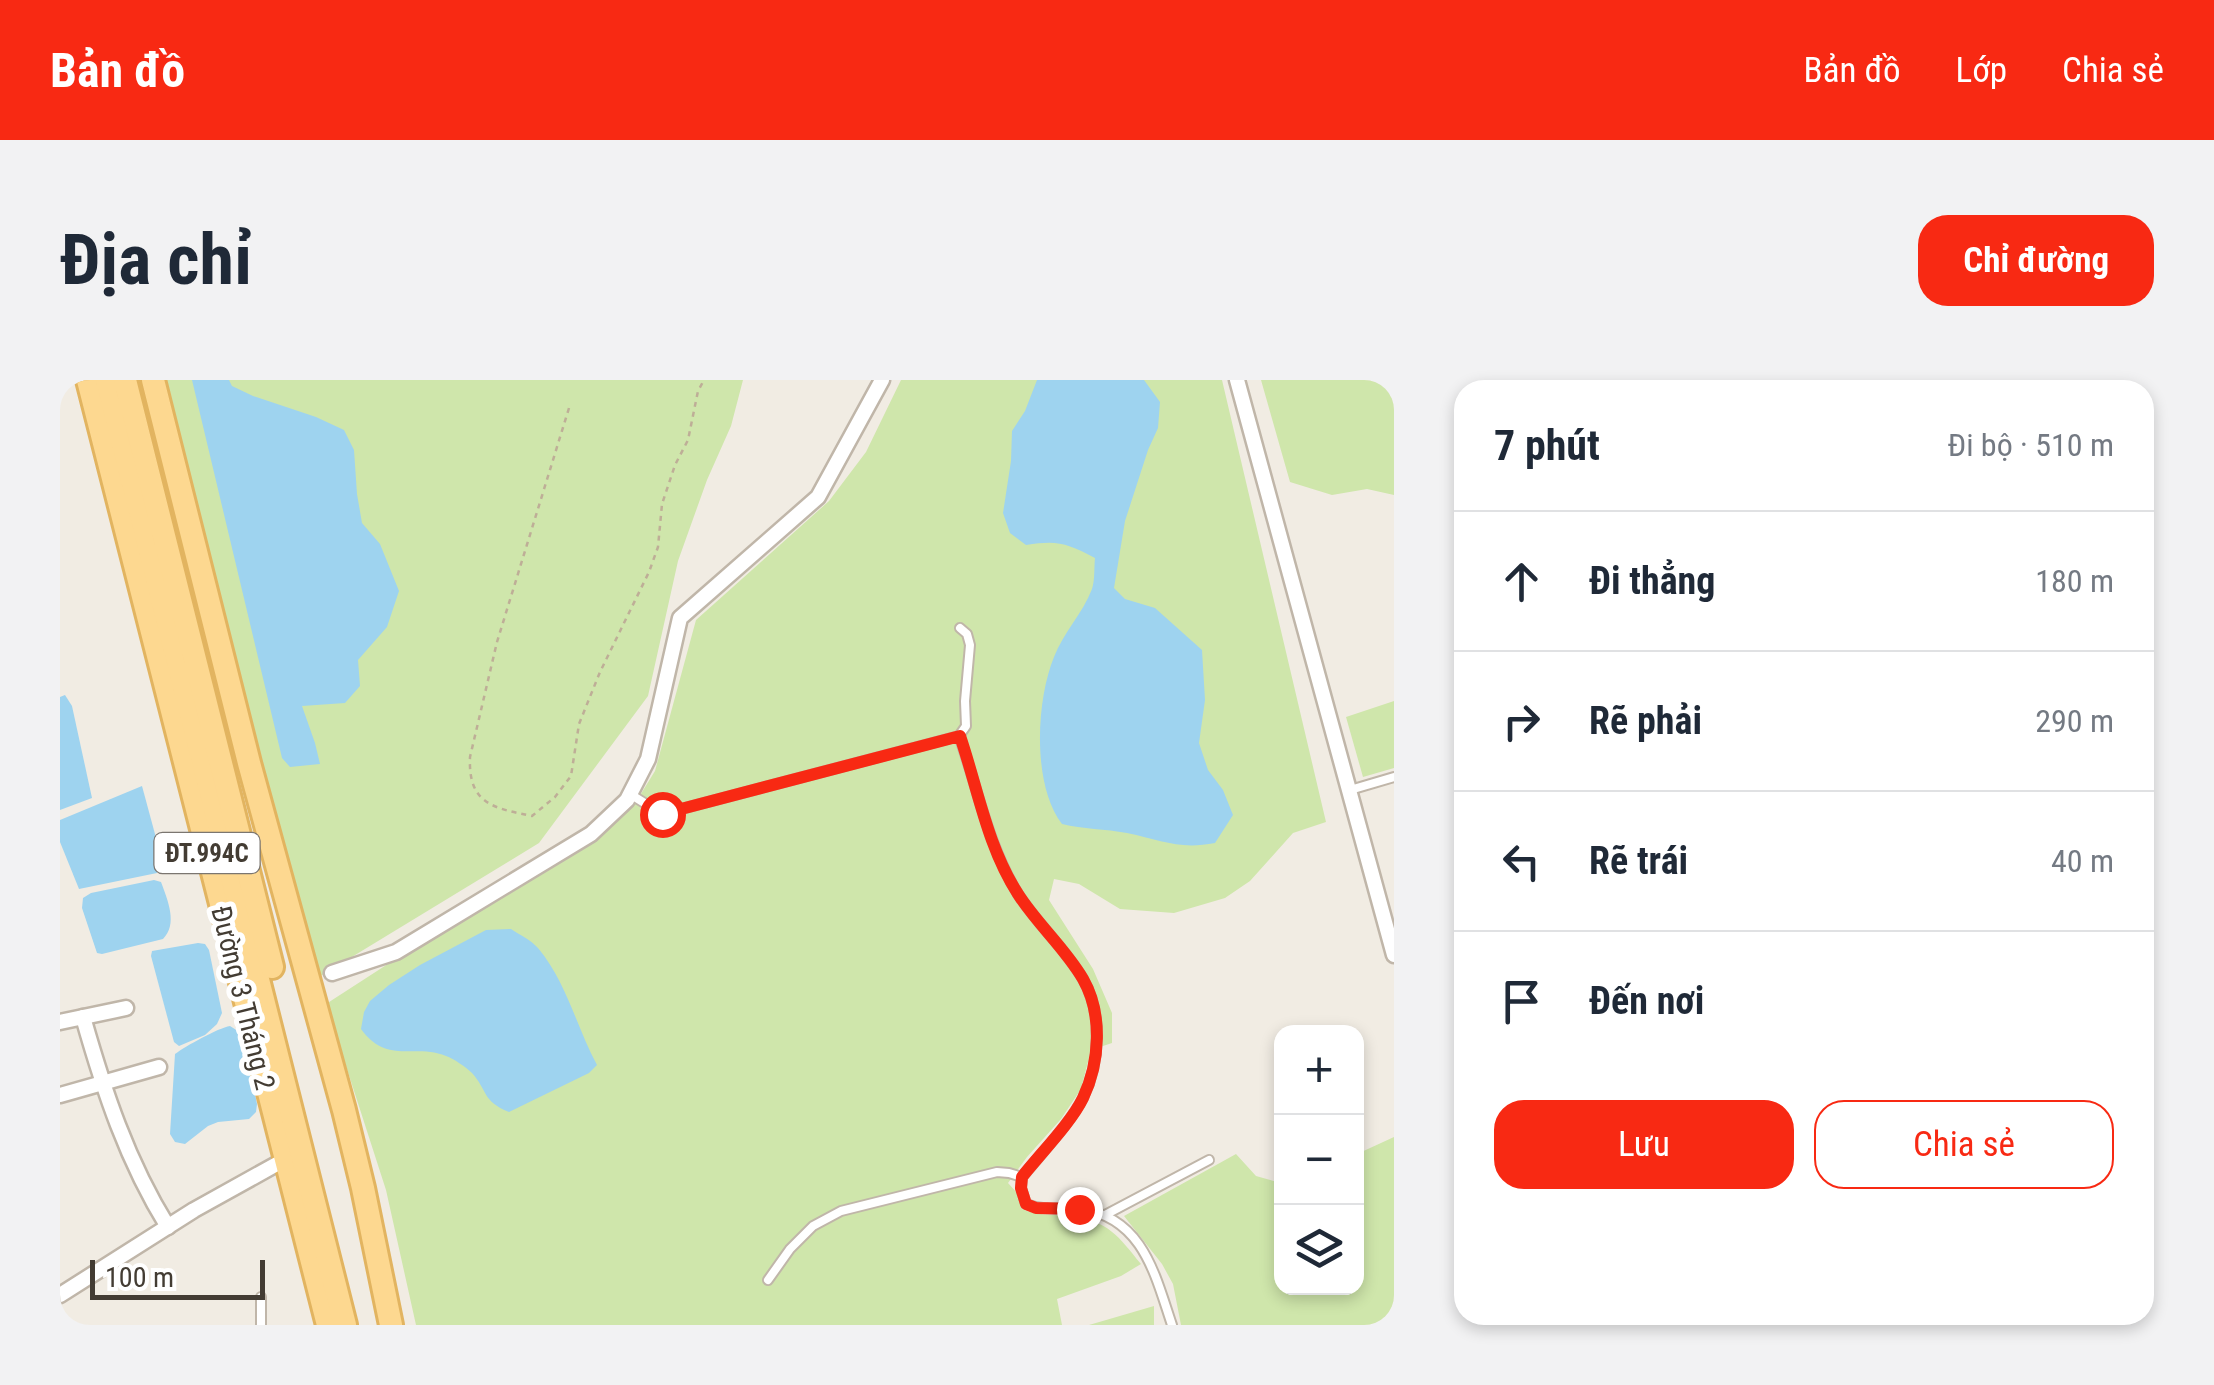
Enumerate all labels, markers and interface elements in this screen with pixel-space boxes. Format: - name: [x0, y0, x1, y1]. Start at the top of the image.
- text: Bản đồ: [50, 42, 185, 99]
- text: Bản đồ: [1804, 50, 1901, 91]
- text: Lớp: [1956, 50, 2007, 91]
- text: Chia sẻ: [2062, 50, 2164, 91]
- button: Chỉ đường: [1918, 215, 2154, 306]
- text: Địa chỉ: [60, 219, 252, 301]
- text: 7 phút: [1494, 421, 1600, 470]
- text: Đi bộ · 510 m: [1947, 426, 2114, 464]
- icon: ahead: [1494, 554, 1549, 609]
- text: Đi thẳng: [1589, 559, 1715, 603]
- text: 180 m: [2035, 562, 2114, 600]
- icon: right: [1494, 694, 1549, 749]
- text: Rẽ phải: [1589, 699, 1702, 743]
- text: 290 m: [2035, 702, 2114, 740]
- route start: [640, 792, 686, 838]
- road number: ĐT.994C: [154, 833, 260, 873]
- icon: left: [1494, 834, 1549, 889]
- text: Rẽ trái: [1589, 839, 1688, 883]
- text: 40 m: [2051, 842, 2114, 880]
- street label: Đường 3 Tháng 2: [204, 903, 282, 1093]
- icon: arrive: [1494, 974, 1549, 1029]
- text: Đến nơi: [1589, 979, 1704, 1023]
- map controls: [1274, 1025, 1364, 1295]
- button: +: [1274, 1025, 1364, 1115]
- button: Lưu: [1494, 1100, 1794, 1189]
- button: Chia sẻ: [1814, 1100, 2114, 1189]
- button: −: [1274, 1115, 1364, 1205]
- route end: [1057, 1187, 1103, 1233]
- button: layers: [1274, 1205, 1364, 1295]
- scale bar: [90, 1255, 265, 1300]
- text: 100 m: [105, 1261, 174, 1294]

